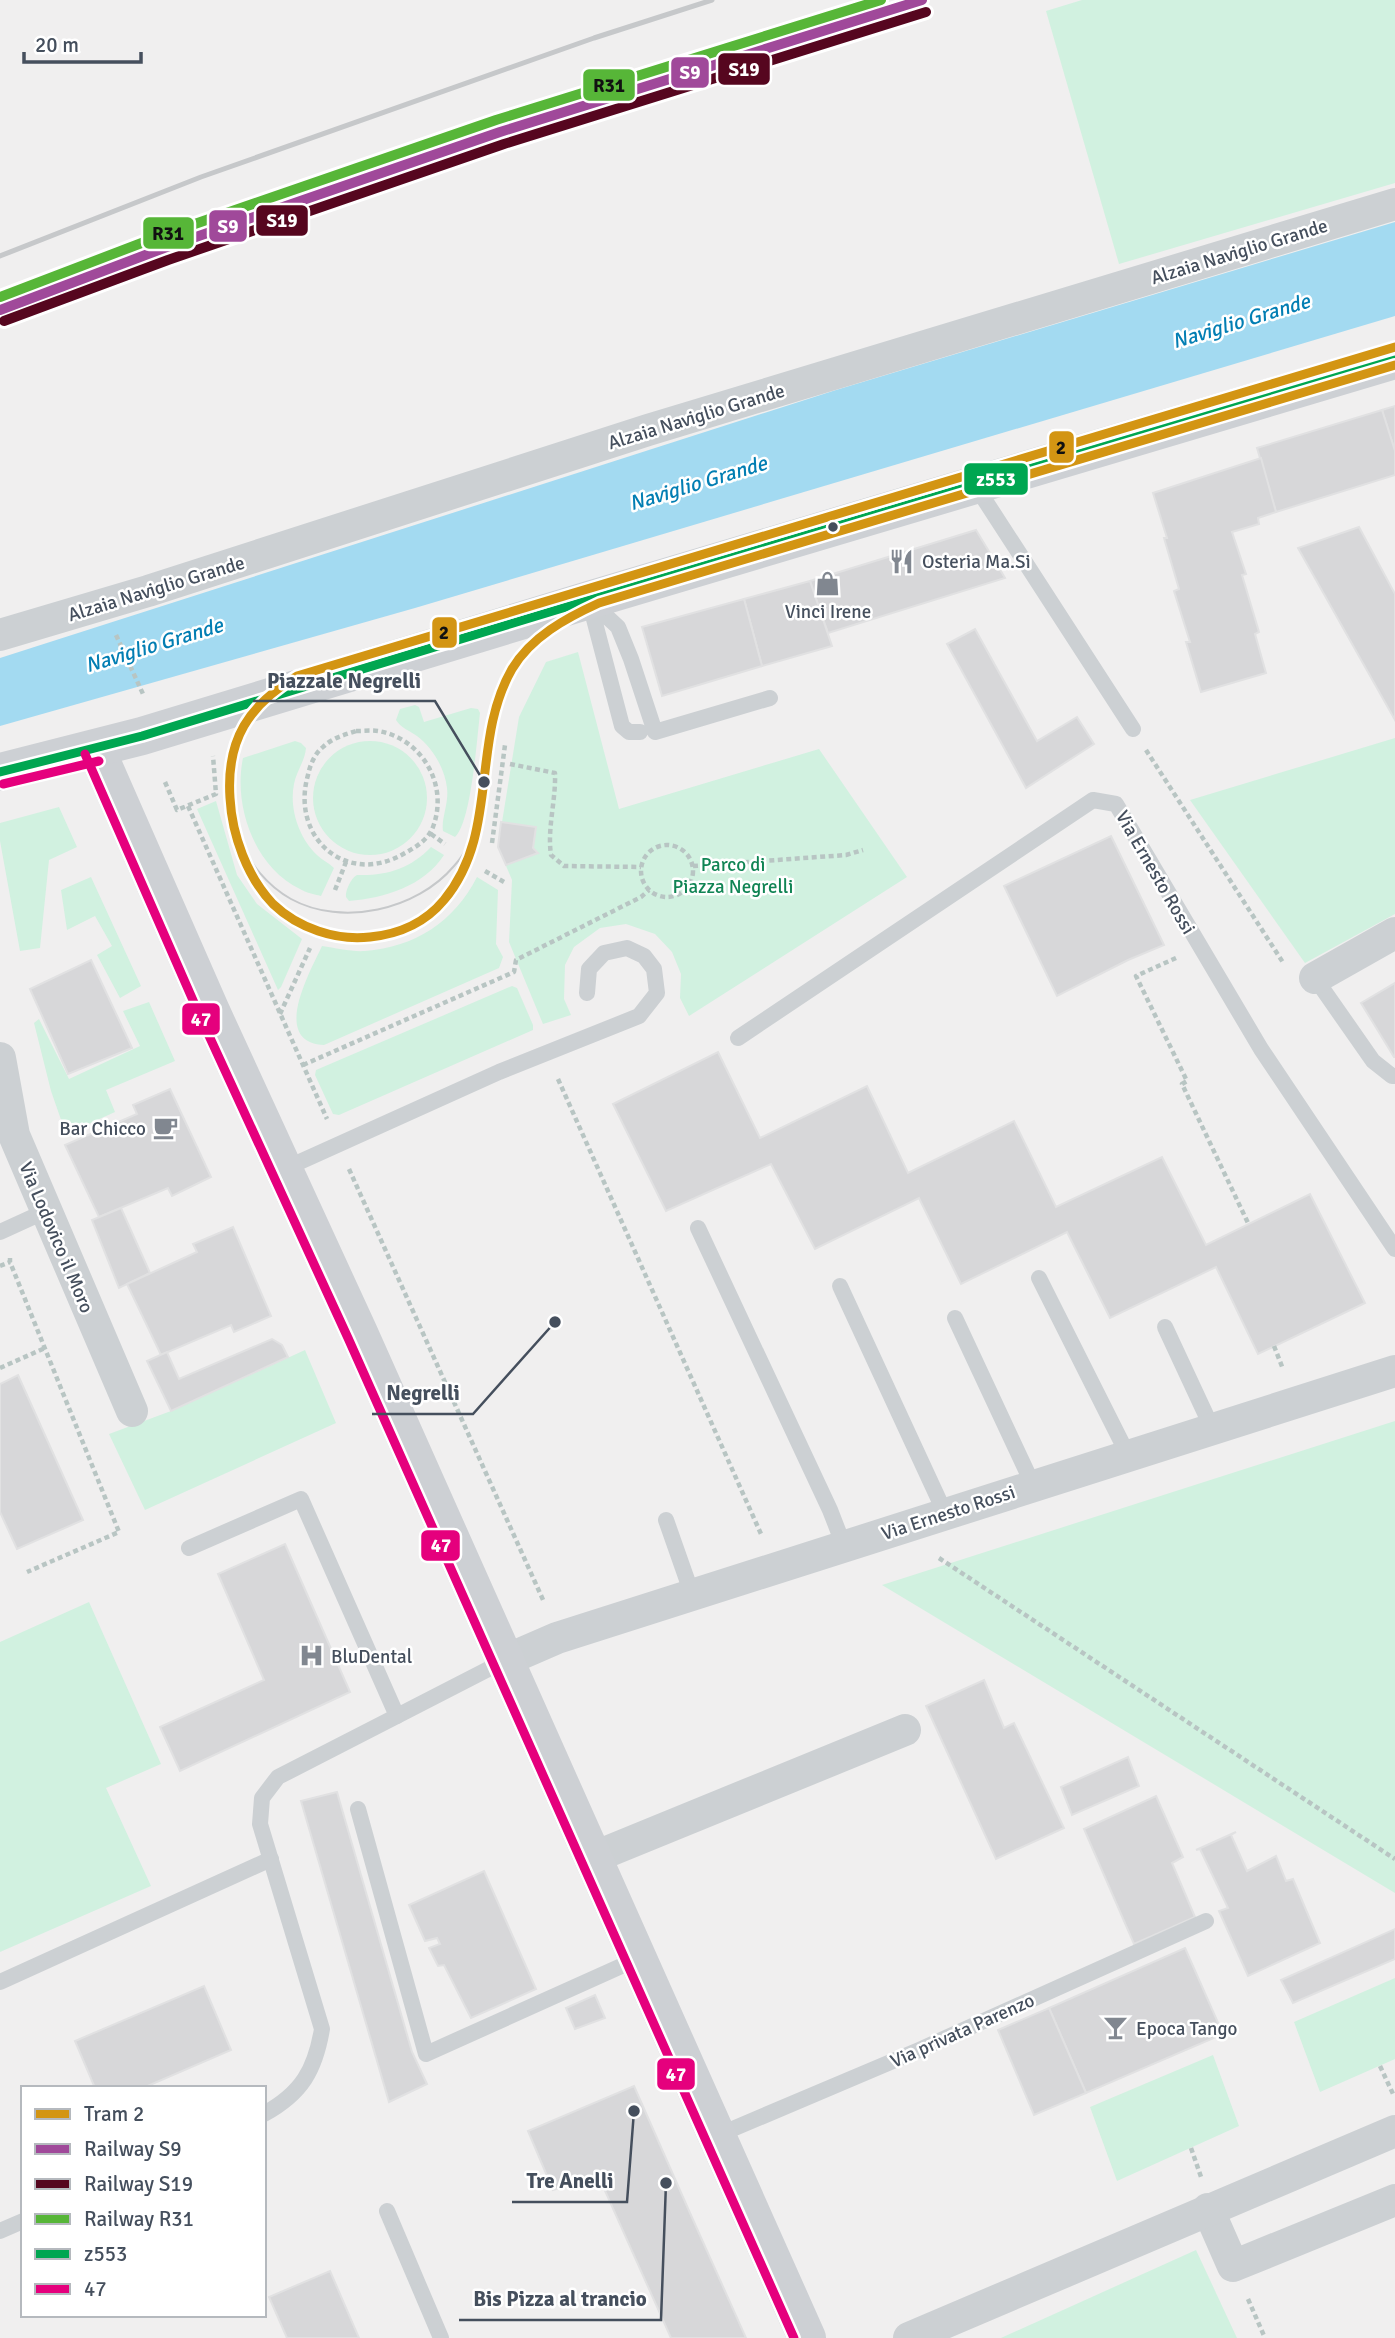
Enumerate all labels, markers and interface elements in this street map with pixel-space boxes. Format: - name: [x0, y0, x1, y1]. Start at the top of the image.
- scale bar: [24, 21, 142, 65]
- text: 20 m: [35, 32, 79, 58]
- line badge: S19: [717, 52, 771, 86]
- line badge: S9: [670, 56, 710, 89]
- text: S19: [728, 58, 760, 82]
- text: S9: [680, 61, 700, 85]
- line badge: R31: [582, 68, 636, 102]
- text: R31: [593, 74, 625, 98]
- line badge: S19: [255, 204, 309, 237]
- line badge: S9: [208, 209, 248, 243]
- text: S19: [266, 209, 298, 233]
- street label: Alzaia Naviglio Grande: [1148, 214, 1331, 290]
- text: S9: [218, 215, 238, 239]
- line badge: R31: [142, 216, 195, 250]
- text: R31: [152, 222, 184, 246]
- water label: Naviglio Grande: [1169, 287, 1314, 354]
- street label: Alzaia Naviglio Grande: [605, 379, 788, 455]
- line badge: 2: [1048, 430, 1075, 464]
- text: 2: [1056, 436, 1066, 460]
- water label: Naviglio Grande: [626, 449, 771, 516]
- line badge: z553: [963, 462, 1029, 496]
- text: z553: [976, 468, 1016, 492]
- unlabelled marker: [826, 520, 840, 534]
- restaurant icon: Osteria Ma.Si: [888, 547, 916, 575]
- place label: Osteria Ma.Si: [922, 550, 1031, 574]
- street label: Alzaia Naviglio Grande: [65, 551, 248, 627]
- shop icon: Vinci Irene: [814, 569, 842, 597]
- place label: Vinci Irene: [785, 600, 871, 624]
- water label: Naviglio Grande: [82, 611, 227, 678]
- line badge: 2: [431, 616, 458, 649]
- text: 2: [439, 621, 449, 645]
- callout: Piazzale Negrelli: [253, 659, 435, 701]
- text: Piazzale Negrelli: [267, 668, 421, 694]
- street label: Via Ernesto Rossi: [1110, 806, 1200, 939]
- park label: Parco di Piazza Negrelli: [673, 853, 793, 899]
- line badge: 47: [181, 1002, 221, 1036]
- text: 47: [191, 1008, 211, 1032]
- cafe icon: Bar Chicco: [152, 1114, 180, 1142]
- place label: Bar Chicco: [59, 1117, 146, 1141]
- street label: Via Lodovico il Moro: [13, 1158, 99, 1317]
- callout: Negrelli: [372, 1372, 473, 1414]
- text: Negrelli: [386, 1380, 460, 1406]
- street label: Via Ernesto Rossi: [878, 1480, 1018, 1546]
- line badge: 47: [420, 1529, 461, 1562]
- text: 47: [431, 1534, 451, 1558]
- hospital icon: BluDental: [297, 1642, 325, 1670]
- place label: BluDental: [331, 1645, 412, 1669]
- street label: Via privata Parenzo: [887, 1988, 1038, 2073]
- bar icon: Epoca Tango: [1102, 2014, 1130, 2042]
- place label: Epoca Tango: [1136, 2017, 1237, 2041]
- line badge: 47: [656, 2057, 696, 2091]
- text: 47: [666, 2063, 686, 2087]
- legend: [21, 2086, 266, 2317]
- text: Tram 2: [84, 2101, 144, 2127]
- text: Railway S9: [84, 2136, 182, 2162]
- callout: Tre Anelli: [512, 2160, 627, 2202]
- text: Tre Anelli: [526, 2168, 614, 2194]
- text: Railway S19: [84, 2171, 193, 2197]
- text: Railway R31: [84, 2206, 194, 2232]
- text: z553: [84, 2241, 127, 2267]
- text: 47: [84, 2276, 107, 2302]
- callout: Bis Pizza al trancio: [459, 2278, 661, 2320]
- text: Bis Pizza al trancio: [473, 2286, 647, 2312]

